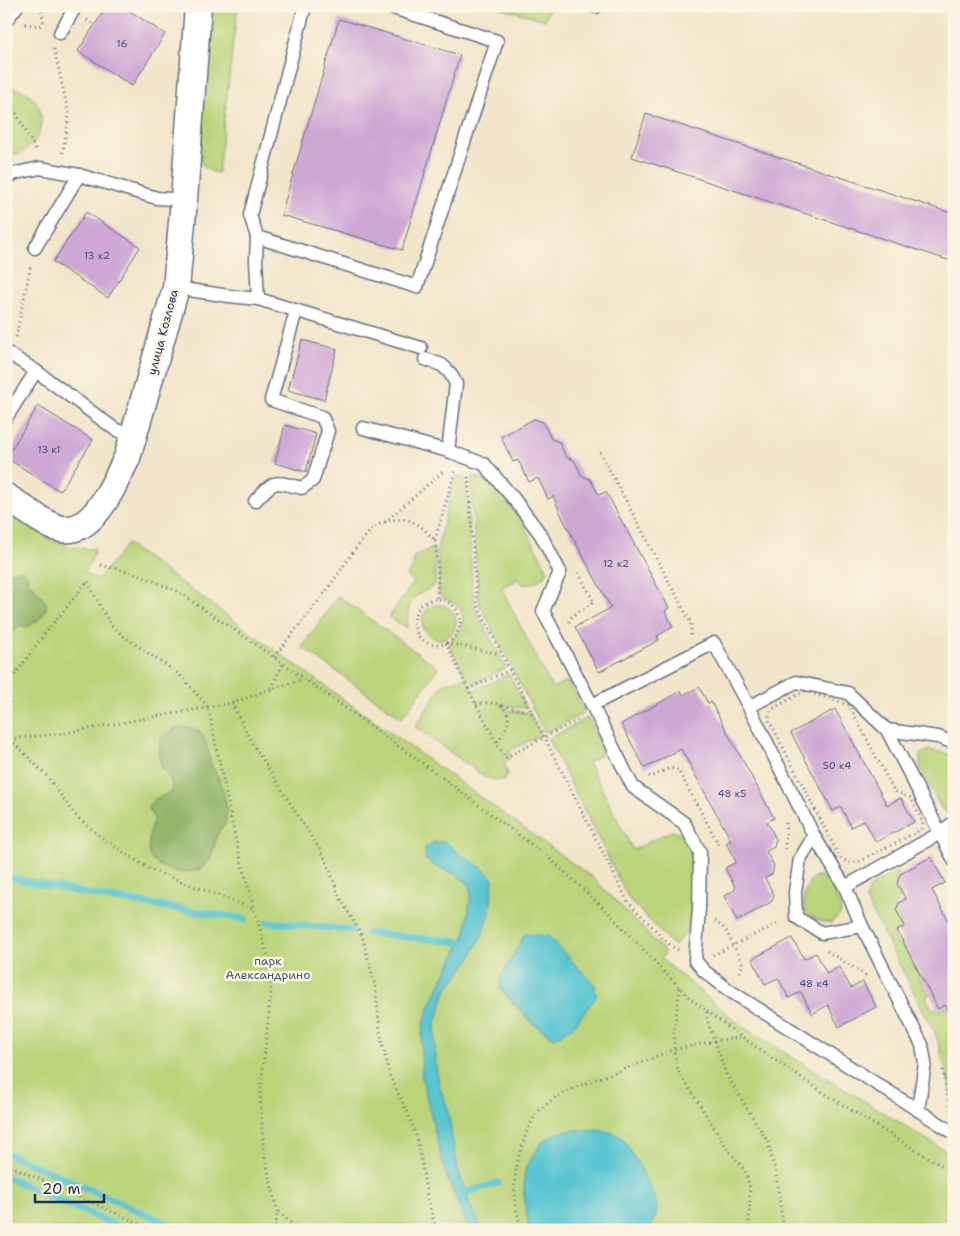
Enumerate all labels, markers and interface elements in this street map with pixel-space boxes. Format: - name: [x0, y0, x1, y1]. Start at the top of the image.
- house number: 16: [117, 37, 127, 50]
- house number: 13 к2: [84, 249, 110, 262]
- street label: улица Козлова: [144, 287, 182, 377]
- house number: 13 к1: [37, 443, 61, 456]
- house number: 12 к2: [603, 557, 629, 570]
- house number: 50 к4: [823, 759, 851, 772]
- house number: 48 к5: [718, 787, 746, 800]
- park label: парк Александрино: [226, 953, 310, 983]
- house number: 48 к4: [799, 977, 829, 990]
- scale bar: [35, 1171, 104, 1203]
- text: 20 m: [42, 1179, 81, 1199]

